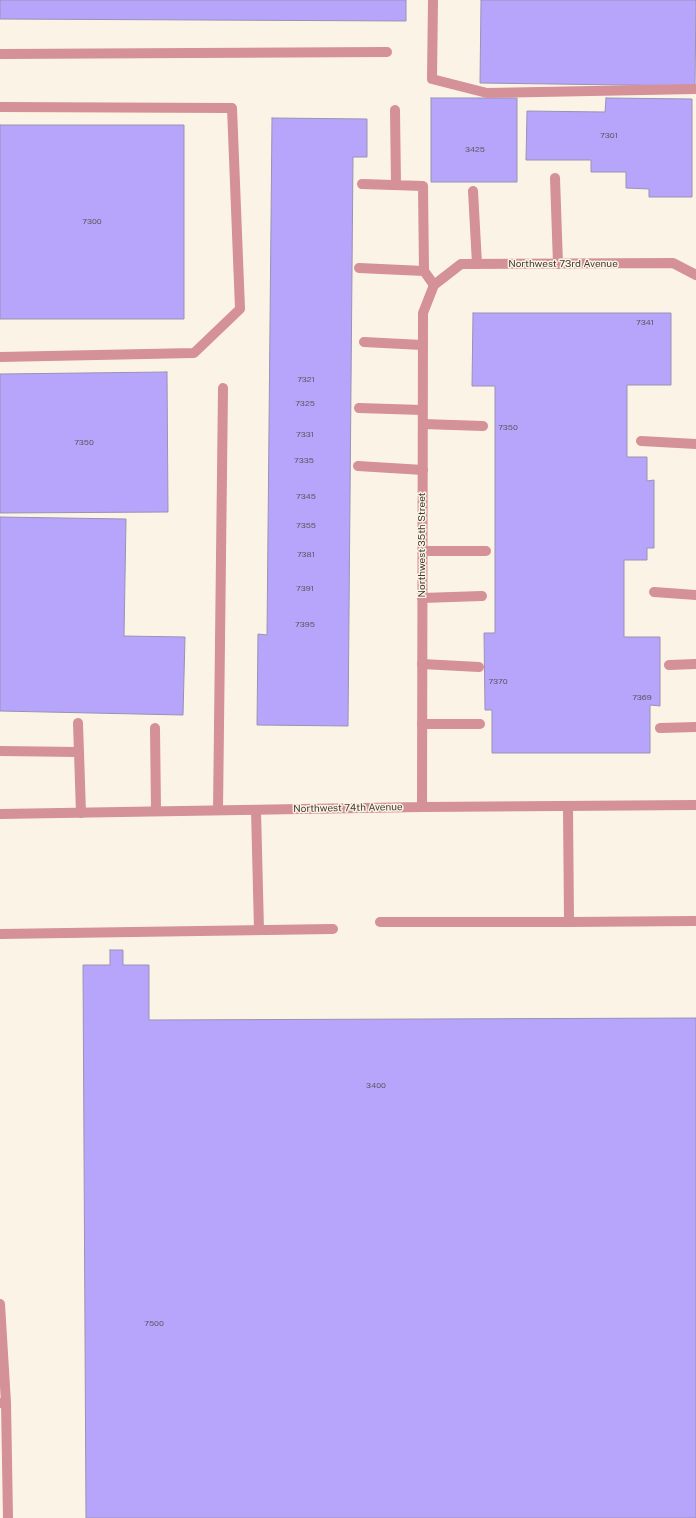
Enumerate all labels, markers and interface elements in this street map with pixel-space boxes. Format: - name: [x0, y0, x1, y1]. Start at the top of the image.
- house number: 7301: [600, 131, 618, 141]
- house number: 3425: [465, 145, 485, 155]
- house number: 7300: [82, 217, 102, 227]
- street label: Northwest 73rd Avenue: [508, 258, 618, 270]
- house number: 7341: [636, 318, 654, 328]
- house number: 7321: [297, 375, 315, 385]
- house number: 7325: [295, 399, 315, 409]
- house number: 7350: [498, 423, 518, 433]
- house number: 7331: [296, 430, 314, 440]
- house number: 7350: [74, 438, 94, 448]
- house number: 7335: [294, 456, 314, 466]
- house number: 7345: [296, 492, 316, 502]
- street label: Northwest 35th Street: [416, 493, 428, 597]
- house number: 7355: [296, 521, 316, 531]
- house number: 7381: [297, 550, 315, 560]
- house number: 7391: [296, 584, 314, 594]
- house number: 7395: [295, 620, 315, 630]
- house number: 7370: [488, 677, 508, 687]
- house number: 7369: [632, 693, 652, 703]
- street label: Northwest 74th Avenue: [293, 801, 403, 815]
- house number: 3400: [366, 1081, 386, 1091]
- house number: 7500: [144, 1319, 164, 1329]

